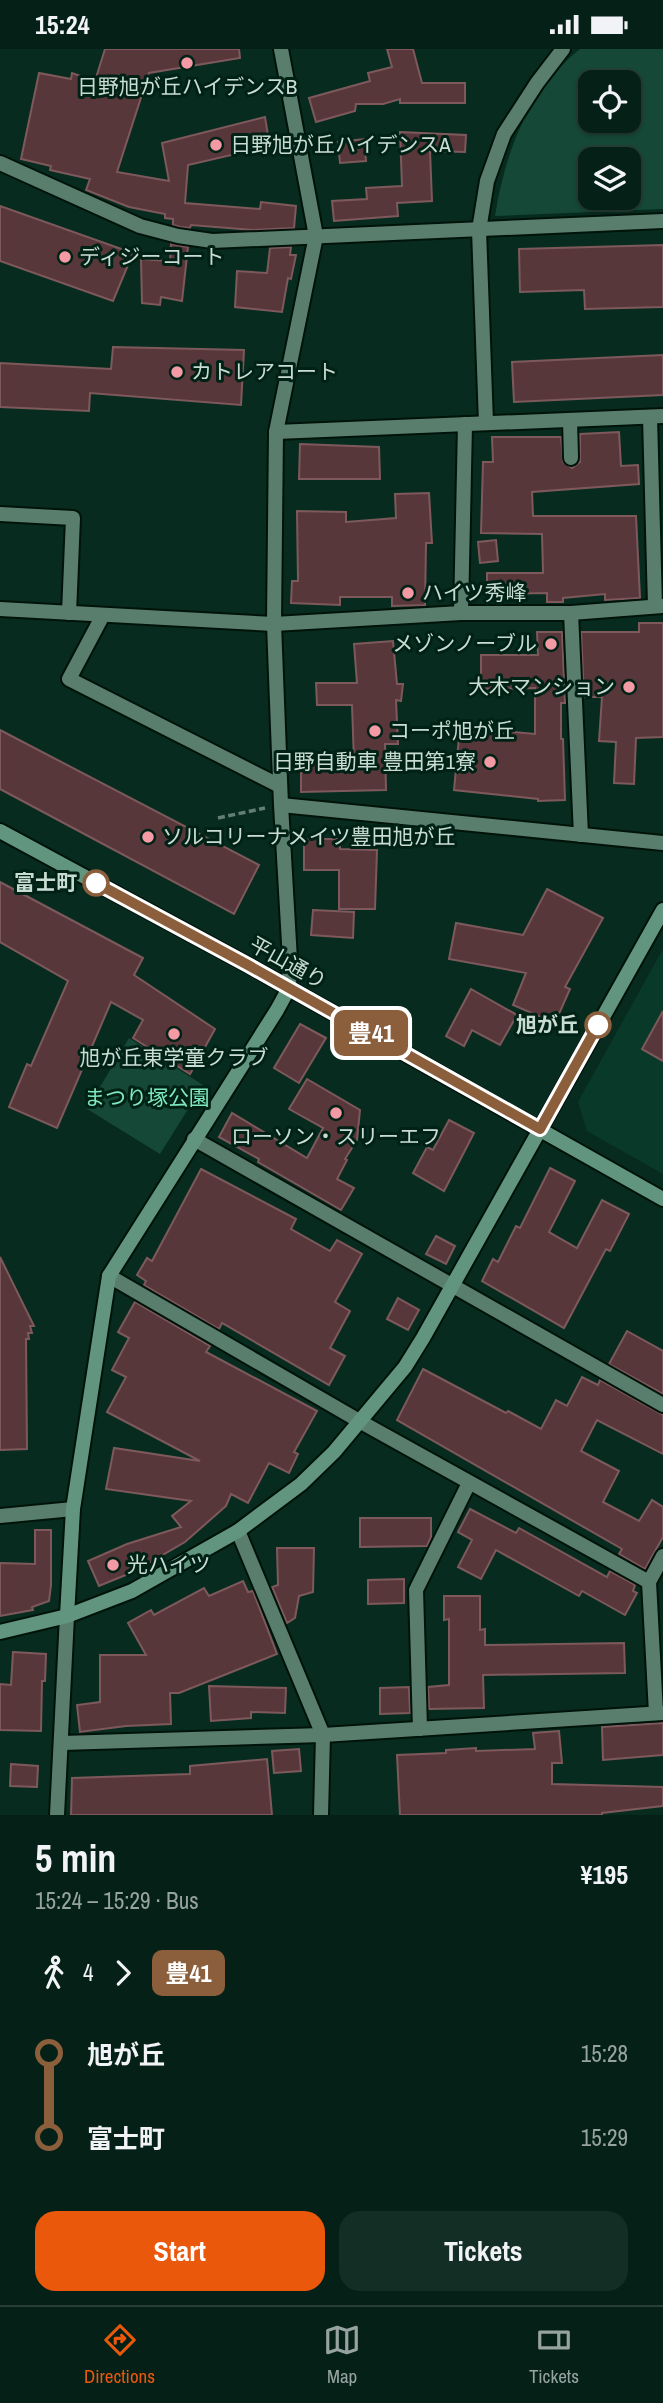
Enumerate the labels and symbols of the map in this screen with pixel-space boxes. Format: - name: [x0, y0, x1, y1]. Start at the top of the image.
- marker: 日野旭が丘ハイデンスB: [179, 55, 195, 71]
- place label: 日野旭が丘ハイデンスB: [77, 72, 297, 101]
- place label: 日野旭が丘ハイデンスA: [230, 130, 451, 159]
- marker: 日野旭が丘ハイデンスA: [208, 137, 224, 153]
- place label: ディジーコート: [79, 242, 225, 271]
- marker: ディジーコート: [57, 249, 73, 265]
- place label: カトレアコート: [191, 357, 338, 386]
- marker: カトレアコート: [169, 364, 185, 380]
- place label: ハイツ秀峰: [422, 578, 527, 607]
- marker: ハイツ秀峰: [400, 585, 416, 601]
- place label: メゾンノーブル: [392, 629, 537, 658]
- marker: メゾンノーブル: [543, 636, 559, 652]
- place label: 大木マンション: [468, 672, 615, 701]
- marker: 大木マンション: [621, 679, 637, 695]
- place label: コーポ旭が丘: [389, 716, 515, 745]
- marker: コーポ旭が丘: [367, 723, 383, 739]
- place label: 日野自動車 豊田第1寮: [273, 747, 476, 776]
- marker: 日野自動車 豊田第1寮: [482, 754, 498, 770]
- place label: ソルコリーナメイツ豊田旭が丘: [162, 822, 456, 851]
- marker: ソルコリーナメイツ豊田旭が丘: [140, 829, 156, 845]
- place label: 富士町: [14, 868, 77, 897]
- marker: 富士町: [83, 870, 109, 896]
- street label: 平山通り: [244, 930, 332, 996]
- line badge: 豊41: [331, 1010, 411, 1056]
- place label: 旭が丘: [516, 1010, 579, 1039]
- marker: 旭が丘: [585, 1012, 611, 1038]
- marker: 旭が丘東学童クラブ: [166, 1026, 182, 1042]
- place label: 旭が丘東学童クラブ: [80, 1043, 269, 1072]
- park label: まつり塚公園: [84, 1083, 210, 1112]
- marker: ローソン・スリーエフ: [328, 1105, 344, 1121]
- place label: ローソン・スリーエフ: [231, 1122, 441, 1151]
- place label: 光ハイツ: [127, 1550, 211, 1579]
- marker: 光ハイツ: [105, 1557, 121, 1573]

